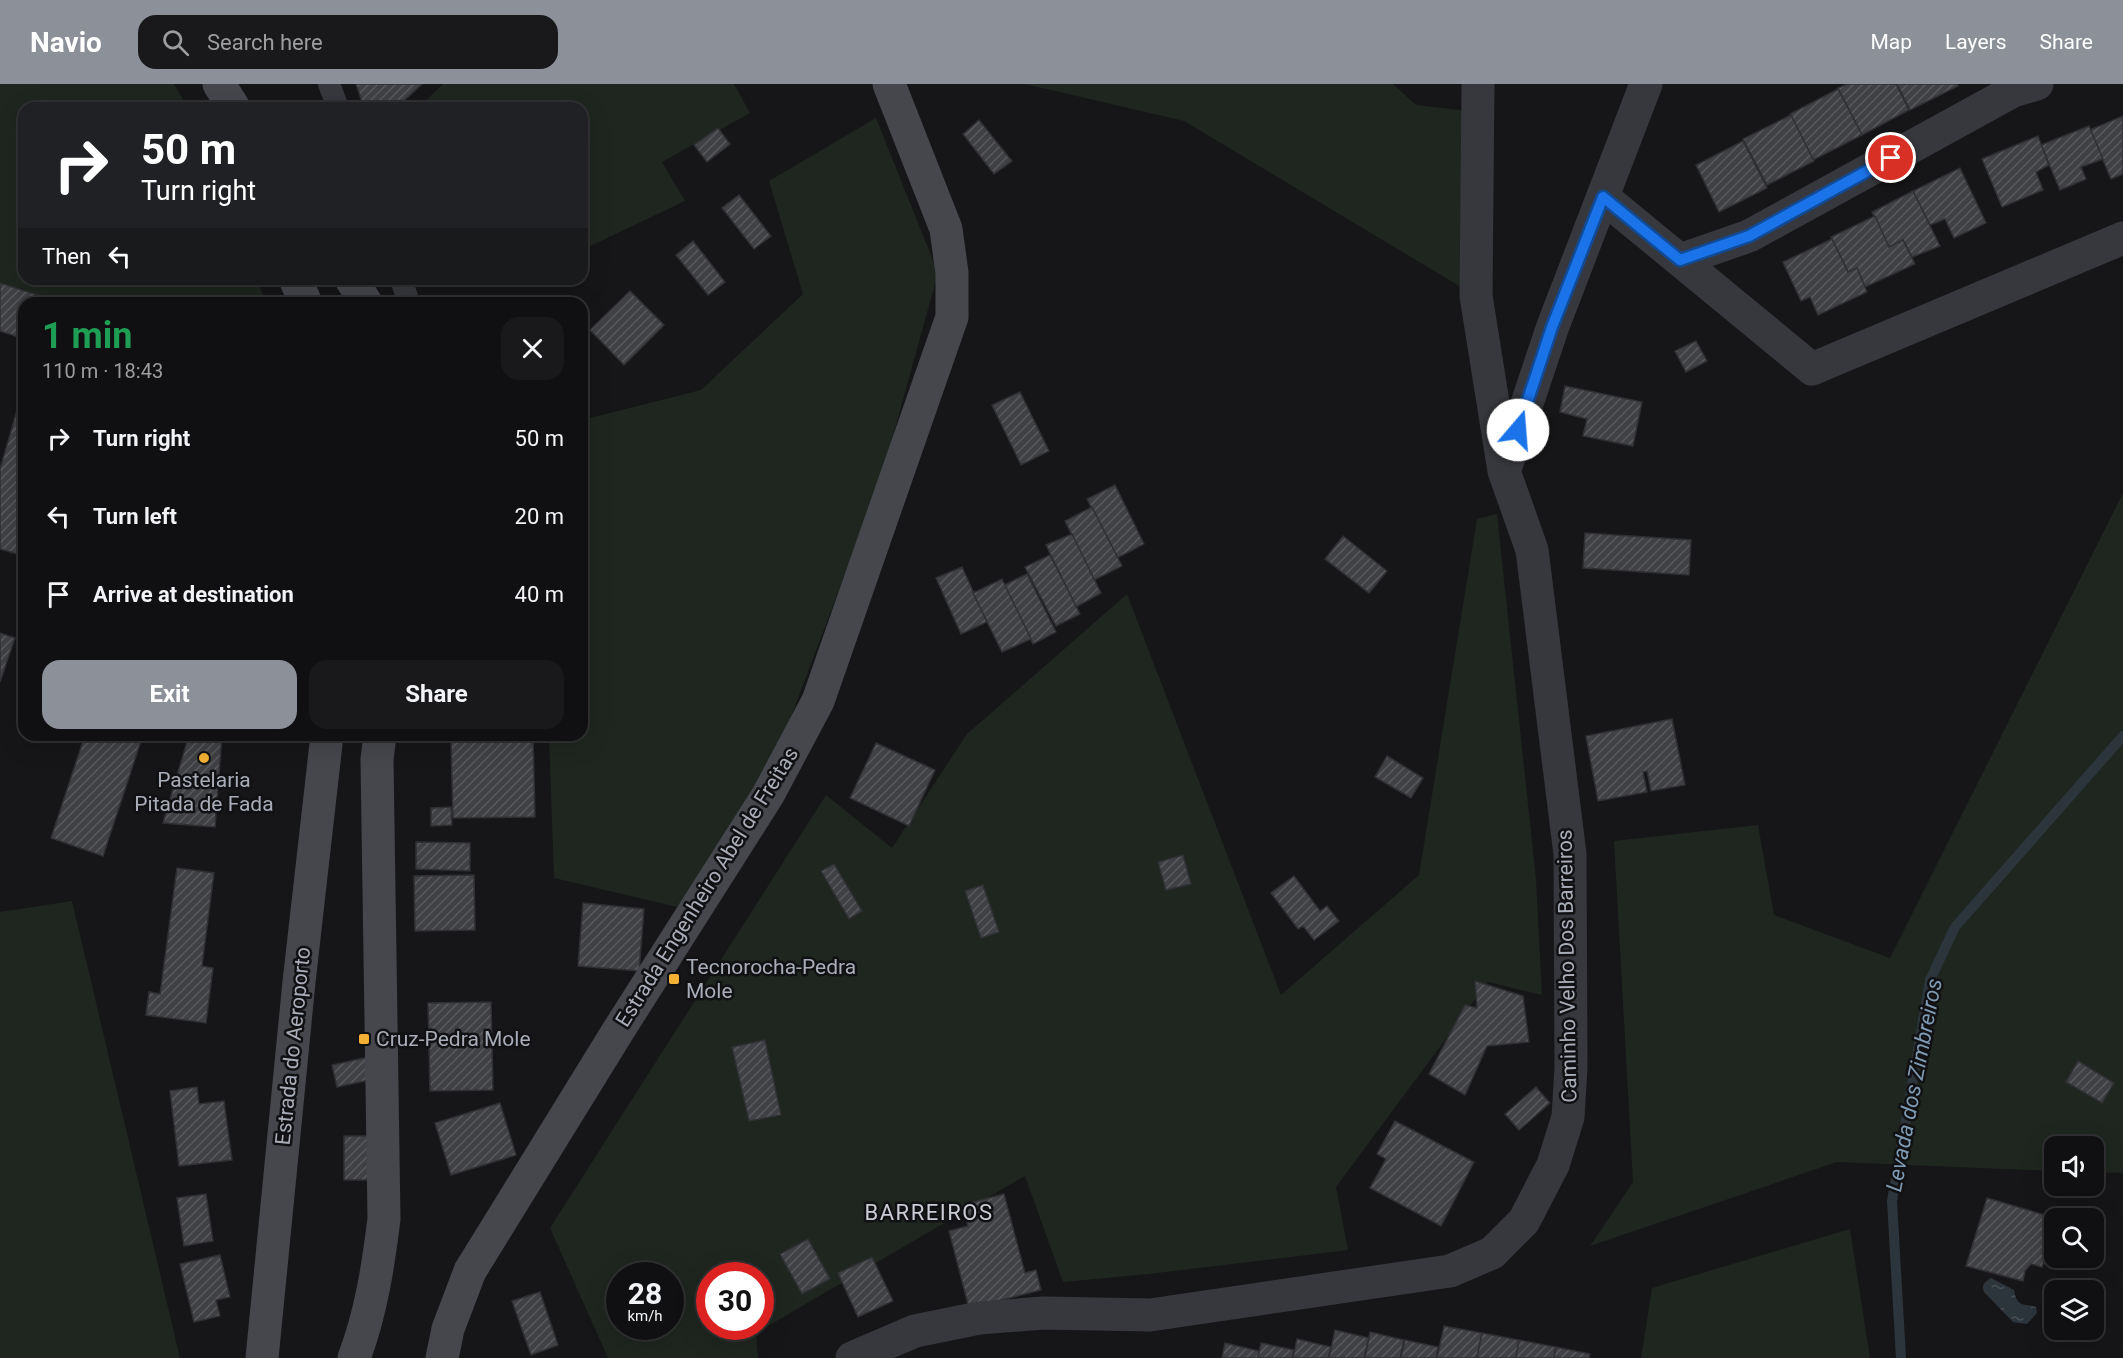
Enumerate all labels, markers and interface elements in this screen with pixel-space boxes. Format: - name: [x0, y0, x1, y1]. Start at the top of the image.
- search box: [138, 15, 558, 69]
- text: Navio: [30, 26, 102, 59]
- icon: search: [159, 26, 192, 59]
- text: Search here: [207, 30, 323, 55]
- text: Map: [1870, 30, 1912, 54]
- text: Layers: [1945, 30, 2006, 54]
- text: Share: [2039, 30, 2093, 54]
- text: 50 m: [141, 125, 236, 174]
- icon: right: [42, 126, 120, 204]
- pin: [1865, 132, 1916, 183]
- icon: arrive: [1874, 141, 1907, 174]
- text: Turn right: [141, 175, 256, 207]
- icon: left: [103, 240, 136, 273]
- text: Then: [42, 244, 91, 269]
- text: 1 min: [42, 315, 133, 357]
- button: close: [501, 317, 564, 380]
- text: 110 m · 18:43: [42, 359, 163, 383]
- position arrow: [1486, 398, 1550, 462]
- icon: right: [42, 422, 75, 455]
- text: Turn right: [93, 426, 190, 451]
- text: 50 m: [515, 426, 564, 451]
- icon: left: [42, 500, 75, 533]
- text: Turn left: [93, 504, 177, 529]
- text: 20 m: [515, 504, 564, 529]
- icon: arrive: [42, 578, 75, 611]
- text: Arrive at destination: [93, 582, 294, 607]
- text: 40 m: [515, 582, 564, 607]
- button: Exit: [42, 660, 297, 729]
- button: Share: [309, 660, 564, 729]
- street label: Estrada Engenheiro Abel de Freitas: [611, 743, 803, 1031]
- marker: Pastelaria Pitada de Fada: [197, 751, 211, 765]
- place label: Pastelaria Pitada de Fada: [134, 768, 274, 816]
- street label: Caminho Velho Dos Barreiros: [1553, 829, 1581, 1103]
- street label: Estrada do Aeroporto: [271, 946, 315, 1146]
- place label: Tecnorocha-Pedra Mole: [686, 955, 856, 1003]
- marker: Tecnorocha-Pedra Mole: [667, 972, 681, 986]
- water label: Levada dos Zimbreiros: [1881, 976, 1947, 1194]
- place label: Cruz-Pedra Mole: [376, 1027, 531, 1051]
- marker: Cruz-Pedra Mole: [357, 1032, 371, 1046]
- map controls: [2044, 1136, 2104, 1340]
- button: sound: [2044, 1136, 2104, 1196]
- district label: BARREIROS: [865, 1200, 993, 1225]
- button: search: [2044, 1208, 2104, 1268]
- speed limit sign: 30: [696, 1262, 774, 1340]
- text: 28: [628, 1276, 662, 1311]
- button: layers: [2044, 1280, 2104, 1340]
- text: km/h: [627, 1307, 663, 1325]

